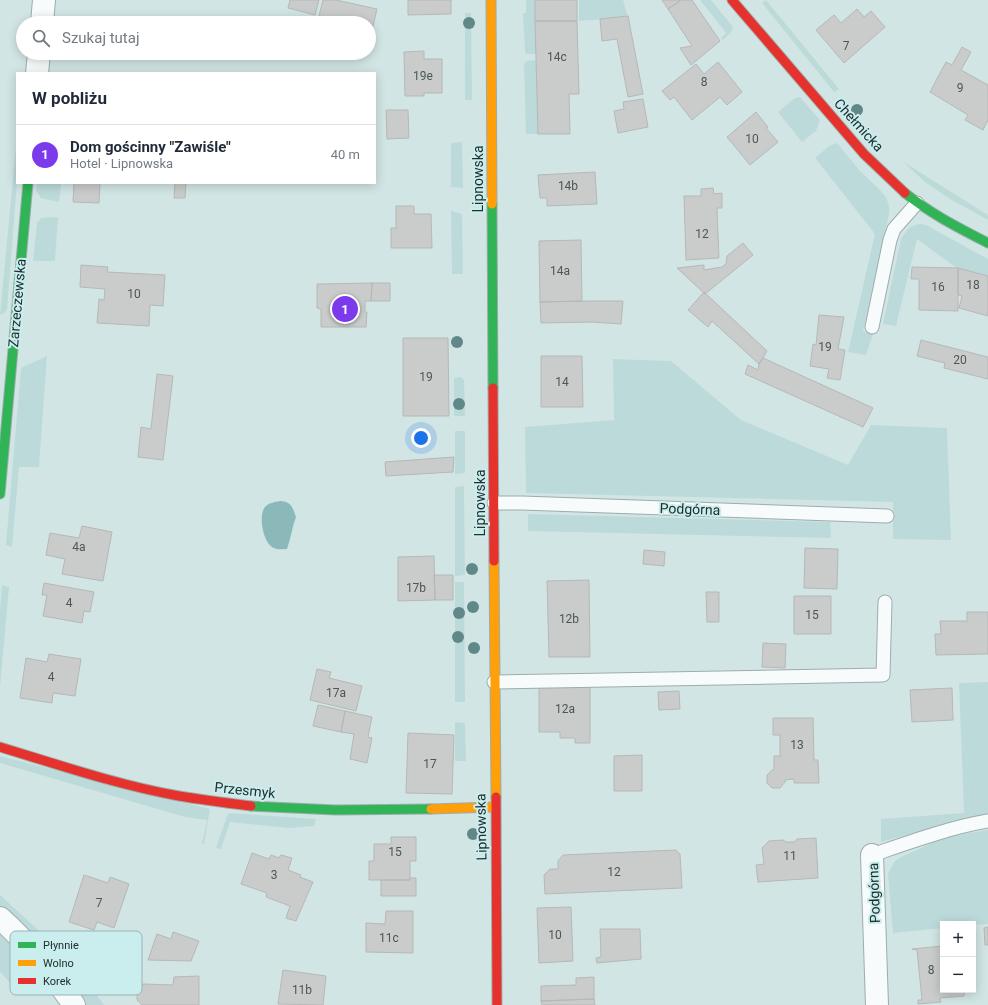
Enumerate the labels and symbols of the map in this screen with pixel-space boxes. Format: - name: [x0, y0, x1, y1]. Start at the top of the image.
- house number: 7: [843, 39, 850, 53]
- house number: 14c: [547, 50, 567, 64]
- house number: 19e: [413, 69, 433, 83]
- house number: 8: [701, 75, 708, 89]
- house number: 9: [957, 81, 963, 95]
- street label: Chełmicka: [831, 95, 887, 155]
- house number: 10: [745, 132, 759, 146]
- street label: Lipnowska: [470, 146, 486, 212]
- house number: 14b: [558, 179, 578, 193]
- house number: 12: [695, 227, 709, 241]
- street label: Zarzeczewska: [5, 258, 29, 348]
- house number: 14a: [550, 264, 570, 278]
- house number: 18: [966, 278, 980, 292]
- house number: 16: [931, 280, 945, 294]
- house number: 10: [127, 287, 141, 301]
- pin: 1: [332, 294, 358, 324]
- house number: 19: [818, 340, 832, 354]
- house number: 20: [953, 353, 967, 367]
- house number: 19: [419, 370, 433, 384]
- house number: 14: [555, 375, 569, 389]
- your location: [411, 428, 431, 448]
- street label: Lipnowska: [472, 470, 488, 536]
- street label: Podgórna: [659, 500, 721, 518]
- house number: 4a: [72, 540, 86, 554]
- house number: 17b: [406, 581, 426, 595]
- house number: 4: [66, 596, 73, 610]
- house number: 15: [805, 608, 819, 622]
- house number: 12b: [559, 612, 579, 626]
- house number: 4: [48, 670, 55, 684]
- house number: 17a: [326, 686, 346, 700]
- house number: 12a: [555, 702, 575, 716]
- house number: 13: [790, 738, 804, 752]
- house number: 17: [423, 757, 437, 771]
- street label: Przesmyk: [214, 779, 277, 801]
- street label: Lipnowska: [472, 793, 490, 861]
- house number: 15: [388, 845, 402, 859]
- house number: 11: [783, 849, 797, 863]
- street label: Podgórna: [865, 862, 883, 924]
- house number: 12: [607, 865, 621, 879]
- house number: 3: [271, 868, 277, 882]
- house number: 7: [96, 896, 103, 910]
- house number: 10: [548, 928, 562, 942]
- legend: [10, 931, 142, 995]
- house number: 11c: [379, 931, 399, 945]
- text: Płynnie: [43, 939, 79, 952]
- text: Wolno: [43, 957, 74, 970]
- house number: 8: [928, 963, 935, 977]
- text: Korek: [43, 975, 71, 988]
- house number: 11b: [292, 983, 312, 997]

